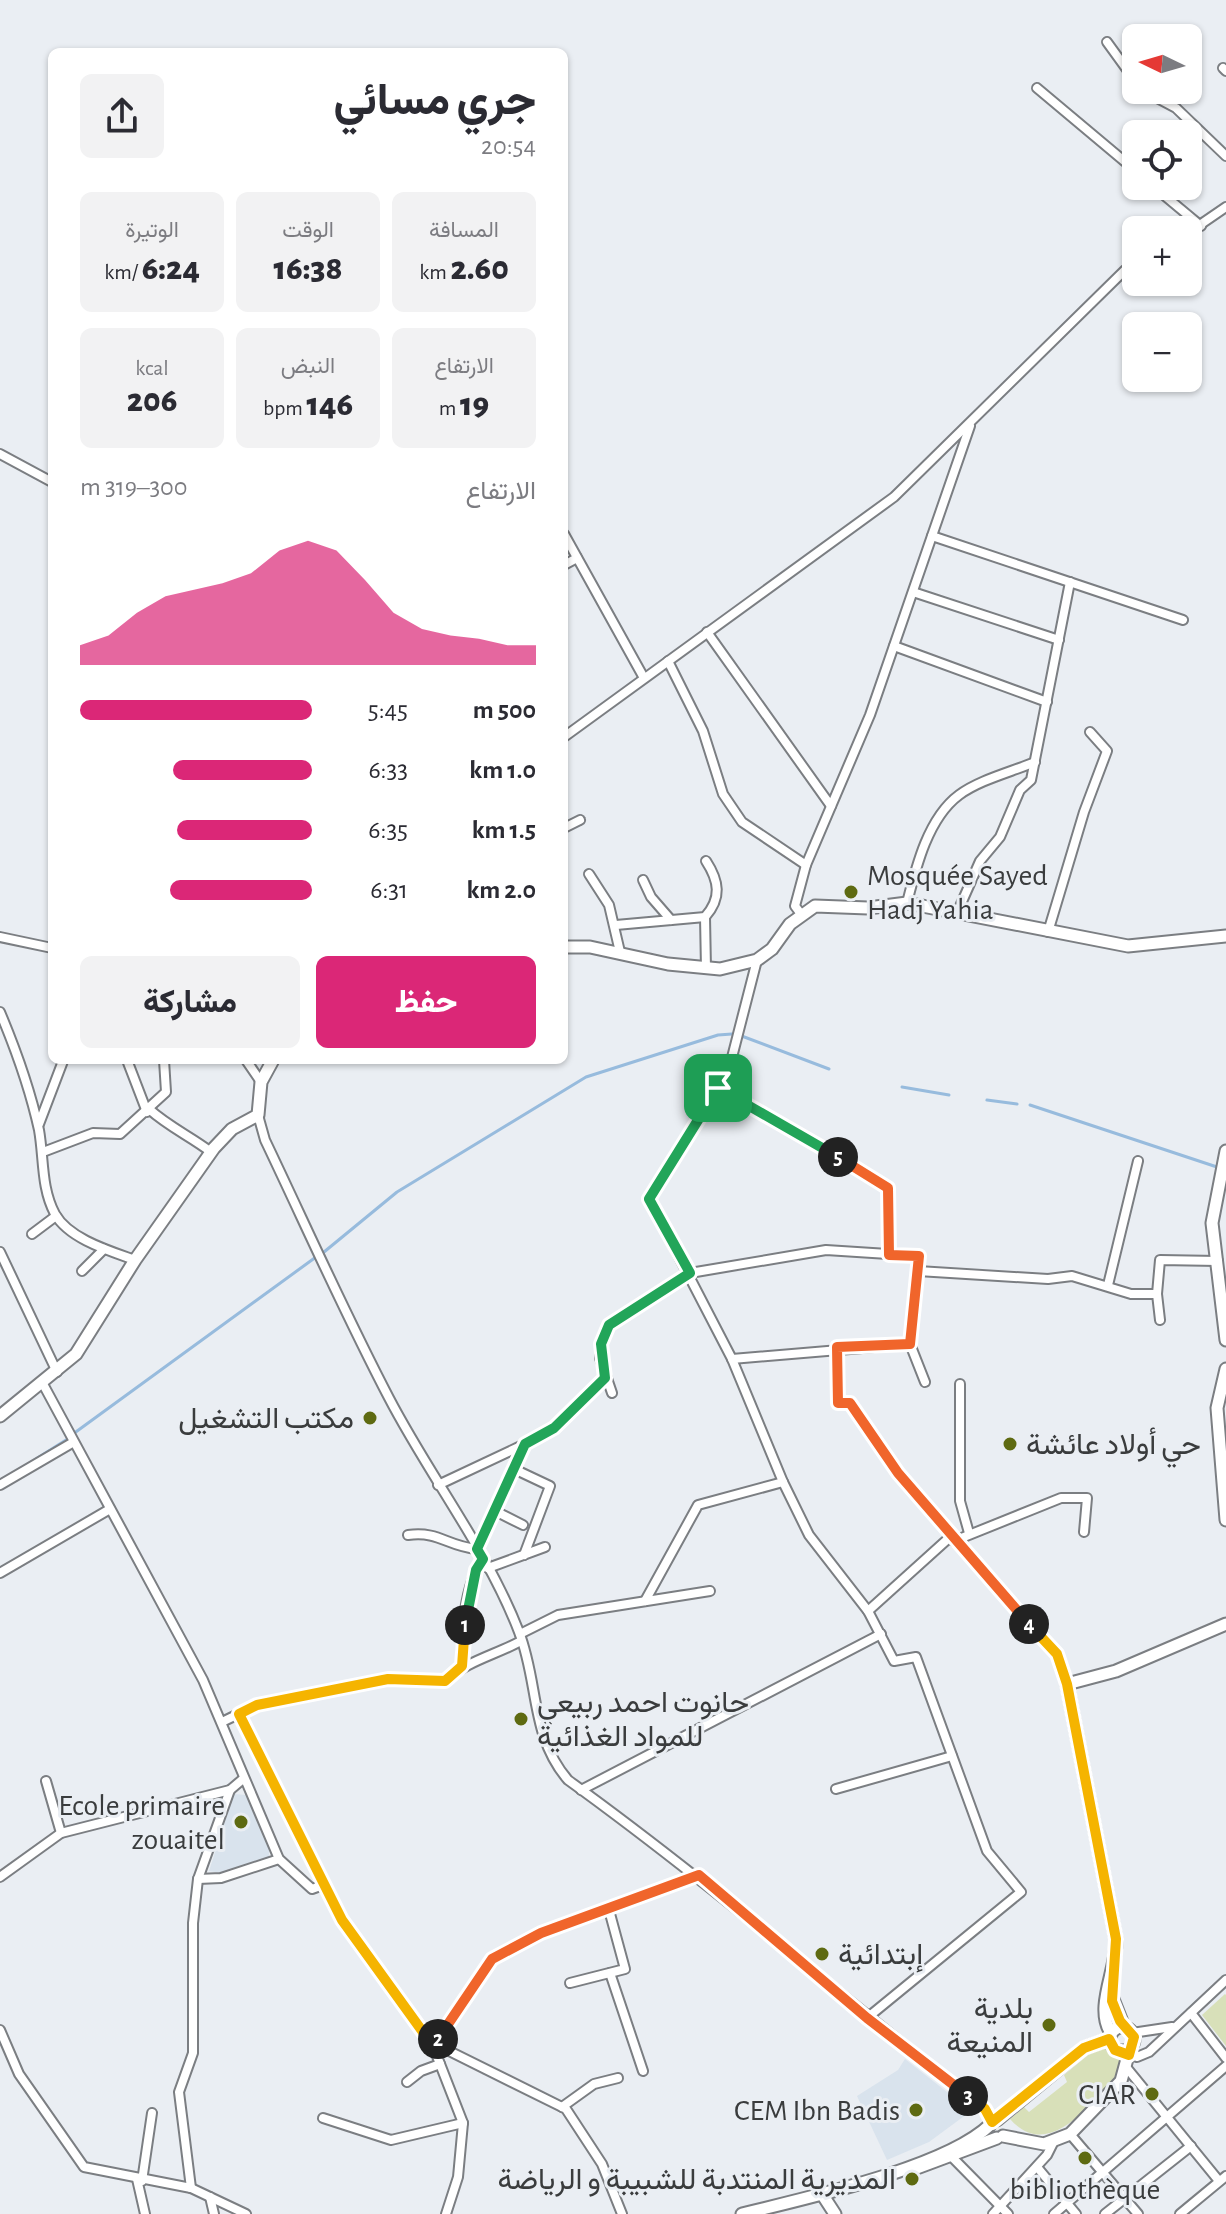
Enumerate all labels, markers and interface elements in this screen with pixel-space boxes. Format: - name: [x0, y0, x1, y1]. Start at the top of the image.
- north arrow: [1122, 24, 1202, 104]
- map controls: [1122, 24, 1202, 392]
- button: share: [80, 74, 164, 158]
- text: جري مسائي: [334, 79, 536, 123]
- button: locate: [1122, 120, 1202, 200]
- text: 20:54: [481, 133, 536, 159]
- button: +: [1122, 216, 1202, 296]
- text: الوتيرة: [125, 219, 179, 241]
- text: الوقت: [282, 219, 334, 241]
- text: المسافة: [429, 219, 499, 241]
- text: 6:24: [142, 252, 200, 286]
- text: 16:38: [274, 252, 342, 286]
- text: 2.60: [451, 252, 509, 286]
- text: /km: [104, 261, 142, 283]
- text: km: [419, 261, 451, 283]
- button: −: [1122, 312, 1202, 392]
- text: النبض: [281, 355, 335, 377]
- text: الارتفاع: [434, 355, 494, 377]
- text: kcal: [135, 357, 169, 379]
- text: 206: [127, 384, 177, 418]
- text: 146: [306, 388, 353, 422]
- text: 19: [460, 388, 489, 422]
- text: bpm: [263, 397, 306, 419]
- text: m: [439, 397, 460, 419]
- text: 300–319 m: [80, 474, 188, 500]
- text: الارتفاع: [465, 478, 536, 504]
- text: 5:45: [368, 697, 408, 723]
- text: 500 m: [473, 697, 536, 723]
- text: 6:33: [368, 757, 408, 783]
- text: 1.0 km: [469, 757, 536, 783]
- text: 6:35: [368, 817, 408, 843]
- text: 1.5 km: [472, 817, 536, 843]
- place label: Mosquée Sayed Hadj Yahia: [867, 861, 1048, 925]
- text: 6:31: [370, 877, 408, 903]
- text: 2.0 km: [466, 877, 536, 903]
- marker: Mosquée Sayed Hadj Yahia: [842, 883, 860, 901]
- button: مشاركة: [80, 956, 300, 1048]
- button: حفظ: [316, 956, 536, 1048]
- pin: [684, 1054, 752, 1122]
- icon: arrive: [696, 1066, 740, 1110]
- pin: 5: [818, 1137, 858, 1177]
- text: 5: [833, 1146, 843, 1168]
- place label: مكتب التشغيل: [178, 1404, 354, 1435]
- marker: مكتب التشغيل: [361, 1409, 379, 1427]
- place label: حي أولاد عائشة: [1026, 1427, 1201, 1468]
- marker: حي أولاد عائشة: [1001, 1435, 1019, 1453]
- pin: 4: [1009, 1604, 1049, 1644]
- pin: 1: [445, 1605, 485, 1645]
- text: 4: [1023, 1613, 1035, 1635]
- text: 1: [461, 1614, 469, 1636]
- place label: حانوت احمد ربيعي للمواد الغذائية: [537, 1688, 749, 1754]
- marker: حانوت احمد ربيعي للمواد الغذائية: [512, 1710, 530, 1728]
- place label: Ecole primaire zouaitel: [58, 1791, 225, 1855]
- marker: Ecole primaire zouaitel: [232, 1813, 250, 1831]
- place label: إبتدائية: [838, 1940, 923, 1973]
- marker: إبتدائية: [813, 1945, 831, 1963]
- place label: بلدية المنيعة: [946, 1994, 1033, 2059]
- marker: بلدية المنيعة: [1040, 2016, 1058, 2034]
- pin: 2: [418, 2019, 458, 2059]
- text: 2: [433, 2028, 443, 2050]
- pin: 3: [948, 2076, 988, 2116]
- place label: CIAR: [1078, 2080, 1136, 2110]
- text: 3: [963, 2085, 973, 2107]
- marker: CIAR: [1143, 2085, 1161, 2103]
- place label: CEM Ibn Badis: [734, 2096, 900, 2126]
- marker: CEM Ibn Badis: [907, 2101, 925, 2119]
- marker: bibliothèque: [1076, 2149, 1094, 2167]
- place label: المديرية المنتدبة للشبيبة و الرياضة: [497, 2165, 896, 2197]
- marker: المديرية المنتدبة للشبيبة و الرياضة: [903, 2170, 921, 2188]
- place label: bibliothèque: [1010, 2175, 1160, 2205]

